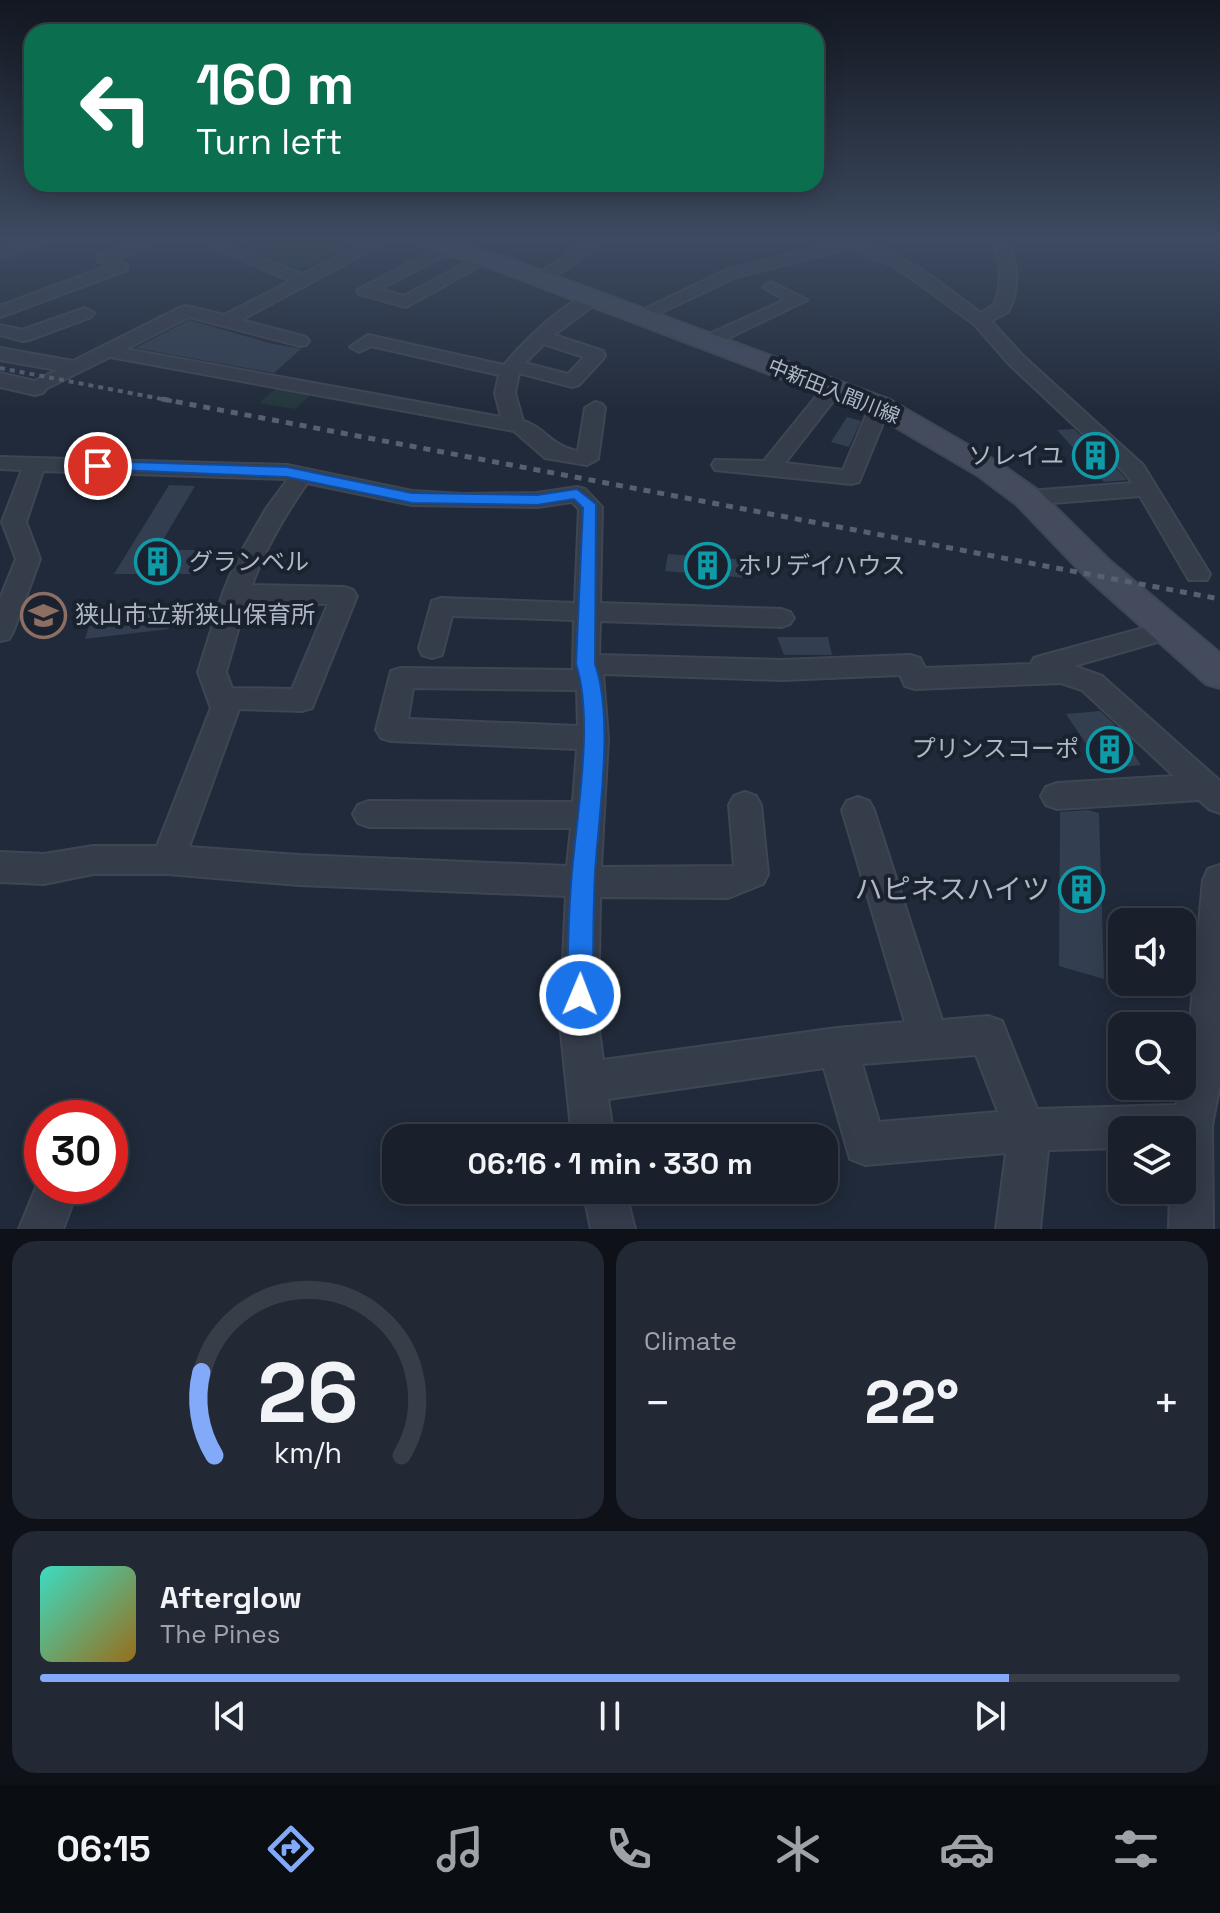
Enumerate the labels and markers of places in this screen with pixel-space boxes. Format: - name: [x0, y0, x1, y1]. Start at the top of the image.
- pin: [64, 432, 132, 500]
- building icon: ソレイユ: [1071, 432, 1119, 480]
- place label: ソレイユ: [968, 440, 1064, 471]
- building icon: グランベル: [134, 538, 182, 586]
- building icon: ホリデイハウス: [683, 542, 731, 590]
- place label: グランベル: [189, 546, 309, 577]
- place label: ホリデイハウス: [738, 550, 906, 581]
- school or university icon: 狭山市立新狭山保育所: [20, 591, 68, 639]
- place label: 狭山市立新狭山保育所: [75, 599, 315, 630]
- building icon: プリンスコーポ: [1086, 725, 1134, 773]
- place label: プリンスコーポ: [911, 733, 1079, 764]
- building icon: ハピネスハイツ: [1057, 865, 1105, 913]
- place label: ハピネスハイツ: [855, 871, 1050, 907]

